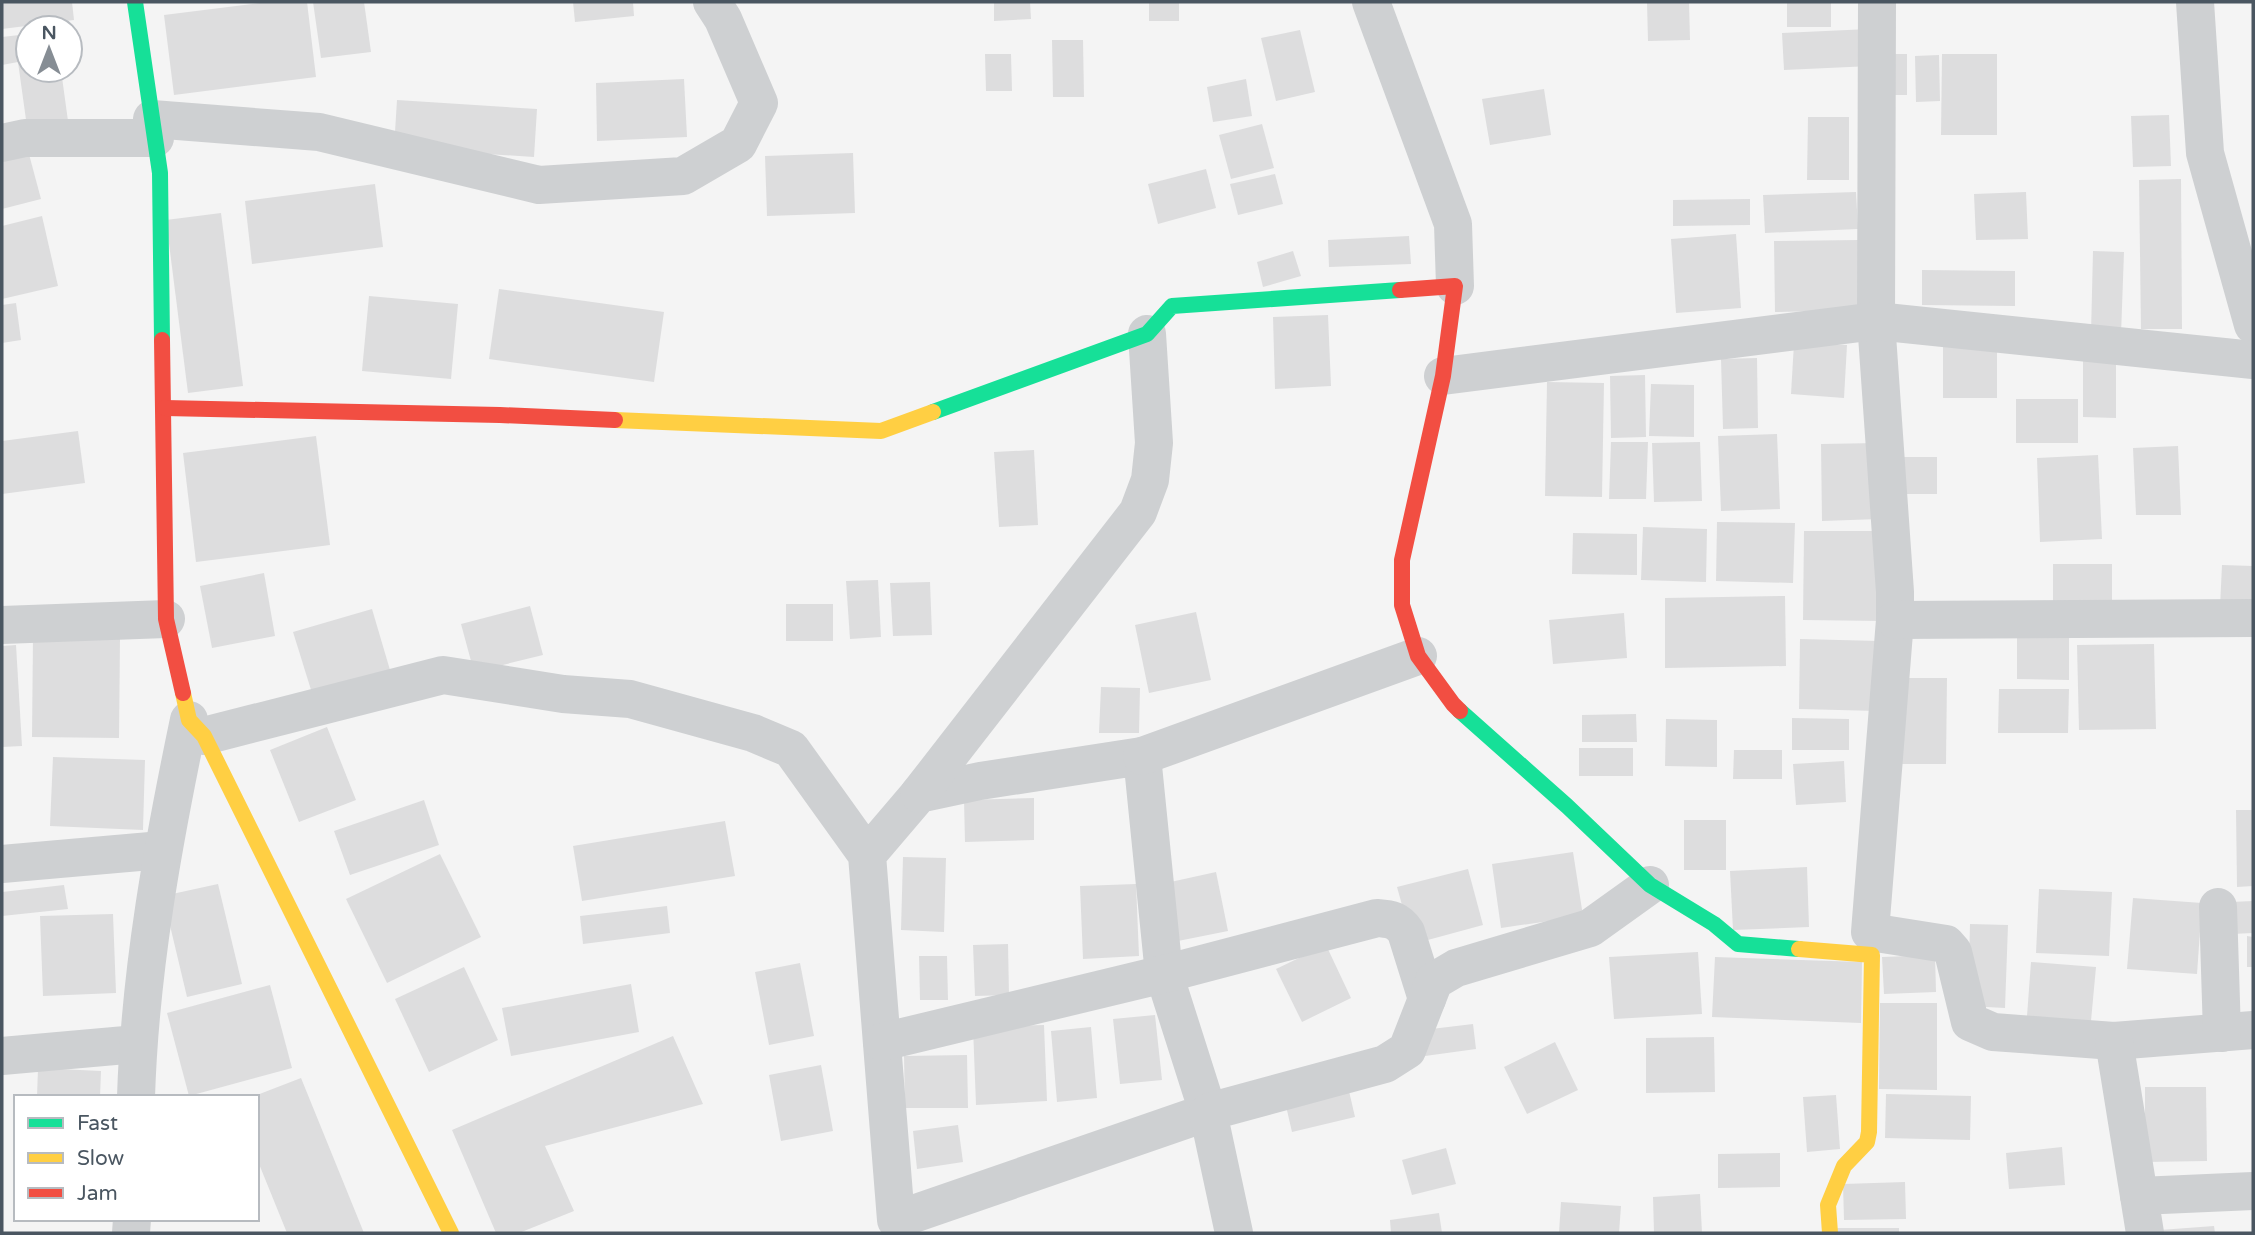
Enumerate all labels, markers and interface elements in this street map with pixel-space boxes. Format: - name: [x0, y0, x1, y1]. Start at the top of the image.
- north arrow: [14, 14, 84, 84]
- text: N: [41, 22, 57, 44]
- legend: [14, 1095, 259, 1221]
- text: Fast: [77, 1111, 118, 1136]
- text: Slow: [77, 1146, 125, 1171]
- text: Jam: [77, 1181, 118, 1206]

